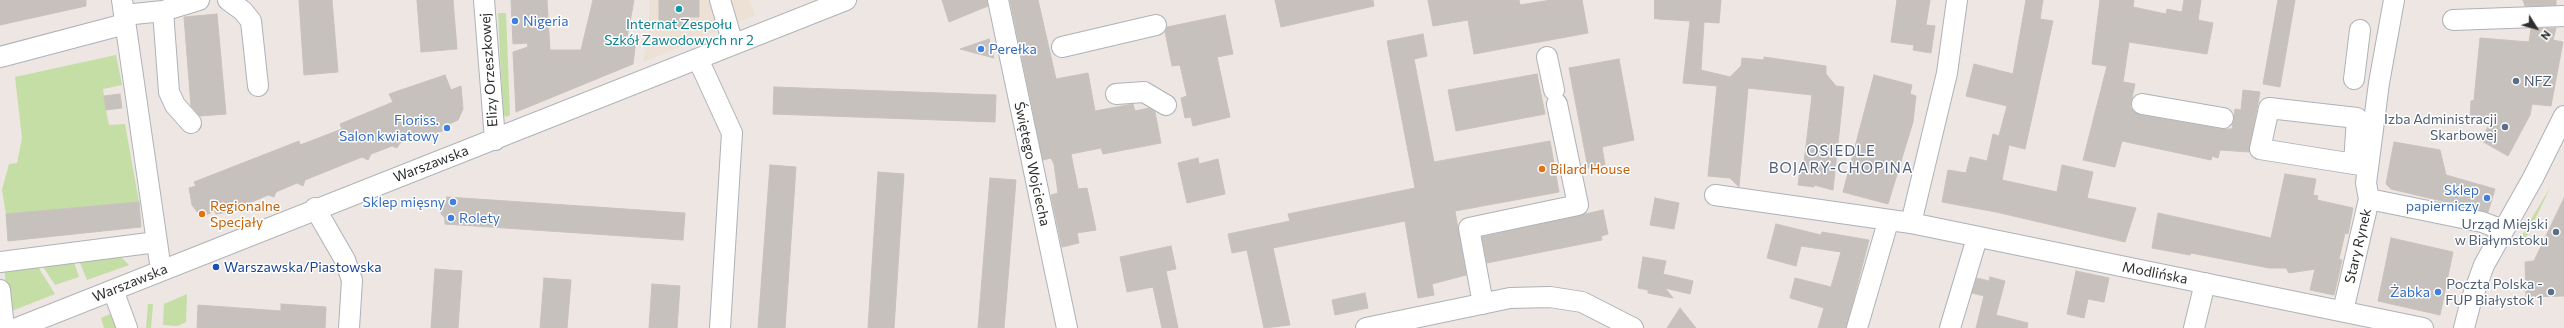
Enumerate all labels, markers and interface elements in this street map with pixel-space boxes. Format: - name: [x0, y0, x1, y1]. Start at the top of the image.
- marker: Internat Zespołu Szkół Zawodowych nr 2: [674, 4, 684, 14]
- north arrow: [2516, 8, 2556, 48]
- street label: Elizy Orzeszkowej: [477, 12, 501, 128]
- place label: Nigeria: [523, 13, 568, 29]
- marker: Nigeria: [510, 16, 520, 26]
- place label: Internat Zespołu Szkół Zawodowych nr 2: [604, 16, 754, 48]
- text: N: [2538, 28, 2554, 43]
- place label: Perełka: [989, 41, 1037, 57]
- marker: Perełka: [976, 44, 986, 54]
- place label: NFZ: [2524, 73, 2552, 89]
- marker: NFZ: [2511, 76, 2521, 86]
- street label: Świętego Wojciecha: [1011, 100, 1053, 228]
- place label: Izba Administracji Skarbowej: [2384, 111, 2497, 144]
- place label: Floriss. Salon kwiatowy: [339, 112, 439, 144]
- marker: Izba Administracji Skarbowej: [2500, 122, 2510, 132]
- marker: Floriss. Salon kwiatowy: [442, 123, 452, 133]
- street label: Warszawska: [391, 142, 471, 186]
- district label: OSIEDLE BOJARY-CHOPINA: [1769, 142, 1913, 177]
- place label: Bilard House: [1550, 161, 1630, 177]
- marker: Bilard House: [1537, 164, 1547, 174]
- place label: Sklep papierniczy: [2406, 182, 2479, 214]
- marker: Sklep papierniczy: [2482, 193, 2492, 203]
- place label: Sklep mięsny: [363, 194, 445, 210]
- marker: Sklep mięsny: [448, 197, 458, 207]
- place label: Regionalne Specjały: [210, 198, 280, 230]
- street label: Stary Rynek: [2341, 207, 2375, 285]
- marker: Regionalne Specjały: [197, 209, 207, 219]
- place label: Rolety: [459, 210, 500, 226]
- marker: Rolety: [446, 213, 456, 223]
- place label: Urząd Miejski w Białymstoku: [2455, 216, 2548, 248]
- marker: Urząd Miejski w Białymstoku: [2551, 227, 2561, 237]
- street label: Modlińska: [2121, 258, 2189, 288]
- place label: Warszawska/Piastowska: [224, 259, 382, 275]
- street label: Warszawska: [90, 260, 170, 306]
- marker: Warszawska/Piastowska: [211, 262, 221, 272]
- place label: Poczta Polska - FUP Białystok 1: [2445, 276, 2543, 308]
- place label: Żabka: [2390, 284, 2430, 300]
- marker: Żabka: [2433, 287, 2443, 297]
- marker: Poczta Polska - FUP Białystok 1: [2546, 287, 2556, 297]

